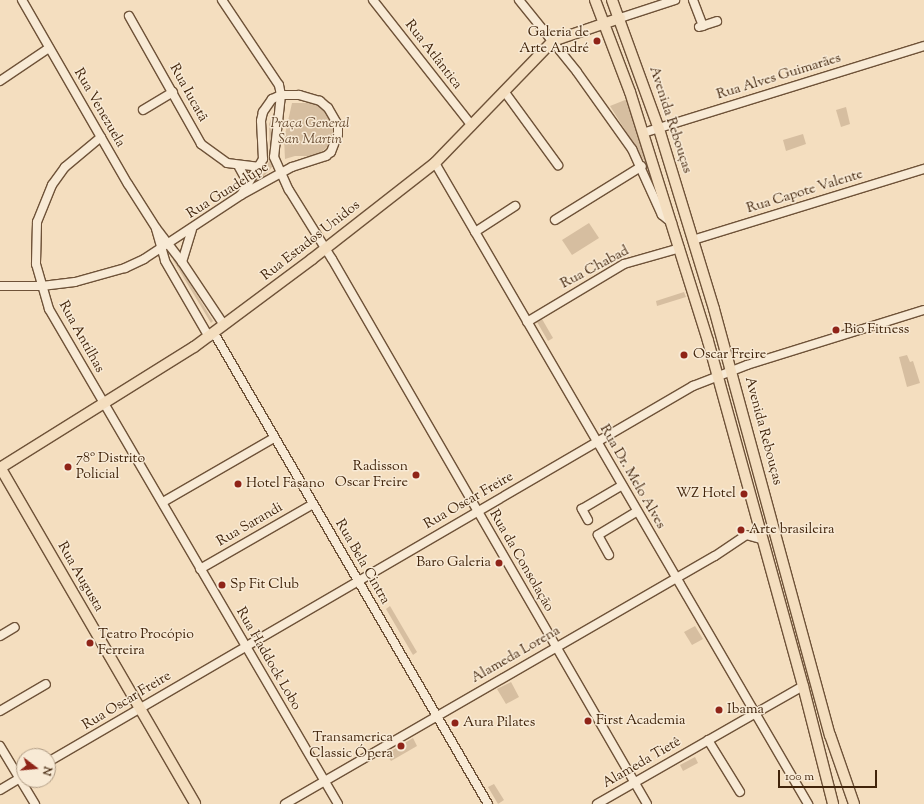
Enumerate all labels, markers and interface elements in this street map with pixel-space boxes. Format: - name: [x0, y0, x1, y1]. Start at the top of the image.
- street label: Rua Atlântica: [401, 17, 465, 93]
- place label: Galeria de Arte André: [519, 25, 589, 58]
- marker: Galeria de Arte André: [592, 36, 602, 46]
- street label: Rua Alves Guimarães: [715, 50, 843, 104]
- street label: Rua Iucatã: [165, 61, 211, 125]
- street label: Avenida Rebouças: [645, 64, 695, 176]
- street label: Rua Venezuela: [70, 66, 128, 150]
- park label: Praça General San Martin: [270, 116, 350, 148]
- street label: Rua Guadelupe: [184, 159, 272, 223]
- street label: Rua Capote Valente: [745, 166, 865, 218]
- street label: Rua Estados Unidos: [258, 197, 364, 285]
- street label: Rua Chabad: [558, 243, 632, 293]
- street label: Rua Antilhas: [54, 298, 108, 376]
- place label: Bio Fitness: [844, 322, 909, 338]
- marker: Bio Fitness: [831, 325, 841, 335]
- place label: Oscar Freire: [693, 347, 766, 363]
- marker: Oscar Freire: [678, 349, 690, 361]
- street label: Avenida Rebouças: [740, 375, 786, 487]
- street label: Rua Dr. Melo Alves: [595, 422, 669, 532]
- place label: 78º Distrito Policial: [76, 451, 145, 484]
- place label: Radisson Oscar Freire: [335, 459, 408, 492]
- marker: 78º Distrito Policial: [63, 462, 73, 472]
- street label: Rua Oscar Freire: [421, 469, 517, 533]
- marker: Radisson Oscar Freire: [411, 470, 421, 480]
- place label: Hotel Fasano: [246, 476, 325, 492]
- marker: Hotel Fasano: [233, 479, 243, 489]
- place label: WZ Hotel: [676, 486, 736, 502]
- marker: WZ Hotel: [739, 489, 749, 499]
- street label: Rua Sarandi: [214, 499, 286, 551]
- street label: Rua da Consolação: [485, 507, 557, 615]
- street label: Rua Bela Cintra: [331, 516, 393, 608]
- place label: Arte brasileira: [749, 522, 834, 538]
- marker: Arte brasileira: [736, 525, 746, 535]
- street label: Rua Augusta: [53, 539, 107, 615]
- place label: Baro Galeria: [416, 555, 491, 571]
- marker: Baro Galeria: [494, 558, 504, 568]
- place label: Sp Fit Club: [230, 577, 299, 593]
- marker: Sp Fit Club: [217, 580, 227, 590]
- street label: Rua Haddock Lobo: [232, 605, 304, 713]
- street label: Alameda Lorena: [469, 623, 563, 687]
- place label: Teatro Procópio Ferreira: [98, 627, 194, 660]
- marker: Teatro Procópio Ferreira: [85, 638, 95, 648]
- street label: Rua Oscar Freire: [80, 668, 174, 734]
- place label: Ibama: [727, 702, 764, 718]
- marker: Ibama: [714, 705, 724, 715]
- place label: First Academia: [596, 713, 686, 729]
- place label: Aura Pilates: [463, 715, 535, 731]
- marker: First Academia: [583, 716, 593, 726]
- marker: Aura Pilates: [450, 718, 460, 728]
- place label: Transamerica Classic Ópera: [309, 730, 393, 762]
- street label: Alameda Tietê: [600, 734, 684, 792]
- marker: Transamerica Classic Ópera: [396, 741, 406, 751]
- north arrow: [16, 748, 56, 788]
- scale bar: [780, 762, 879, 788]
- text: N: [38, 765, 55, 777]
- text: 100 m: [785, 768, 814, 786]

